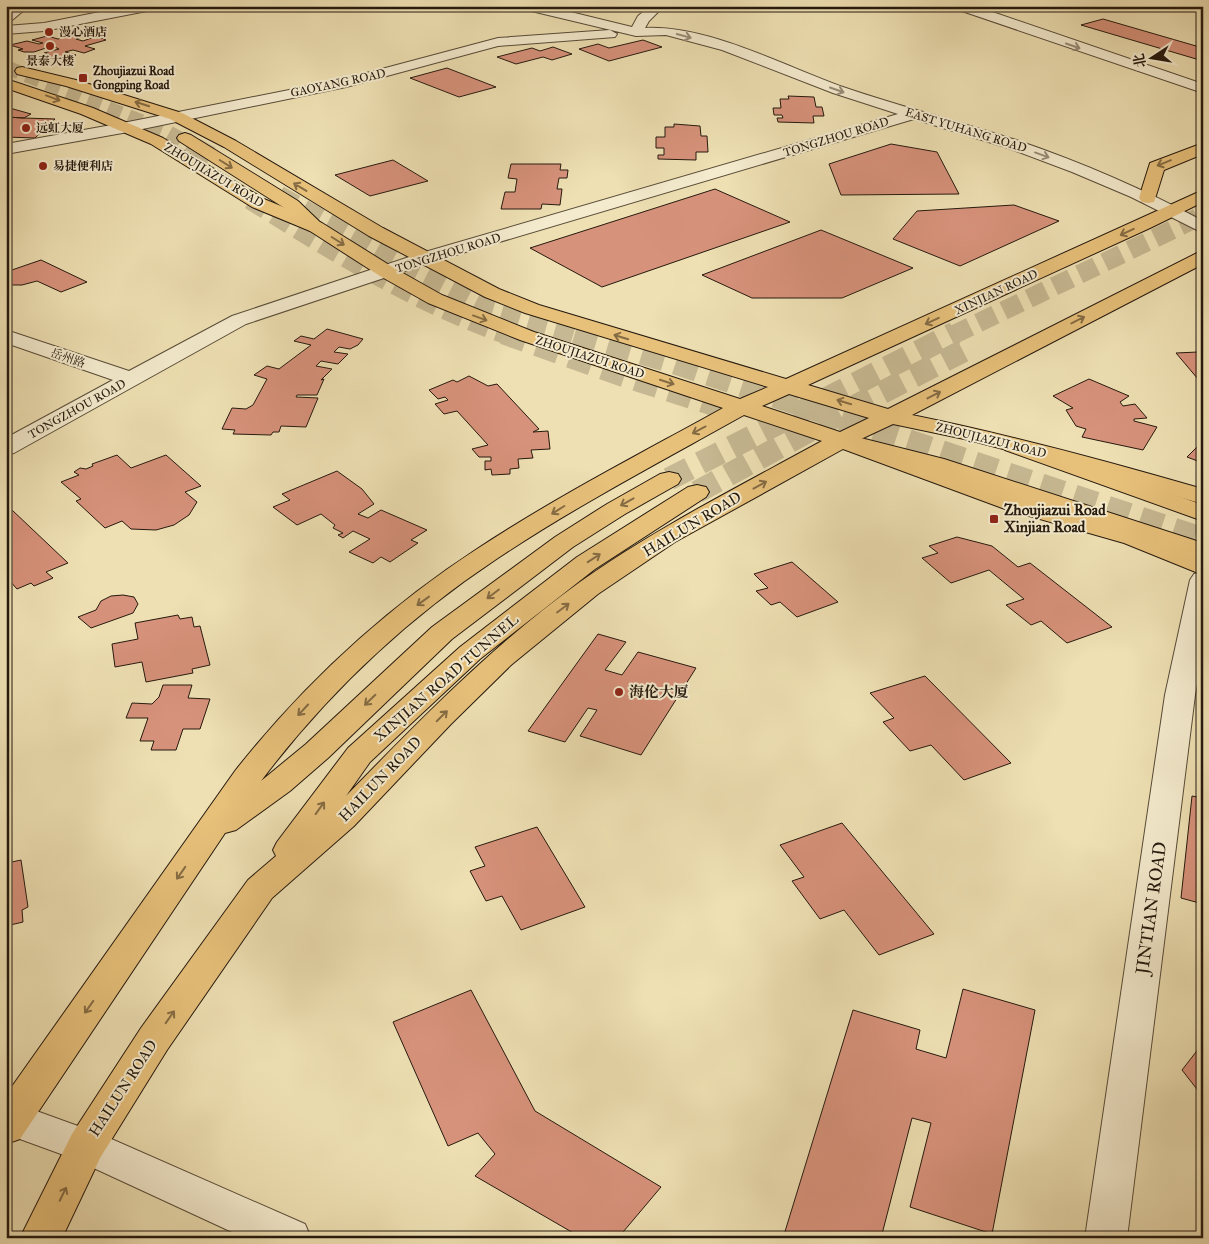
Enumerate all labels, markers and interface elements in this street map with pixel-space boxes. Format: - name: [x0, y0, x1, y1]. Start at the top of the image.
- place label: 漫心酒店: [59, 25, 107, 39]
- marker: 漫心酒店: [43, 26, 55, 38]
- one-way arrow: [676, 32, 692, 41]
- north arrow: [1126, 32, 1176, 82]
- marker: 景泰大楼: [44, 40, 56, 52]
- one-way arrow: [1065, 41, 1081, 51]
- text: 北: [1130, 52, 1150, 69]
- place label: 景泰大楼: [26, 54, 74, 68]
- place label: Zhoujiazui Road Gongping Road: [93, 64, 175, 93]
- street label: GAOYANG ROAD: [289, 66, 387, 100]
- marker: Zhoujiazui Road Gongping Road: [77, 72, 89, 84]
- one-way arrow: [829, 86, 845, 95]
- one-way arrow: [44, 94, 60, 103]
- one-way arrow: [134, 99, 150, 108]
- street label: EAST YUHANG ROAD: [904, 105, 1028, 155]
- street label: TONGZHOU ROAD: [782, 114, 890, 160]
- place label: 远虹大厦: [36, 121, 84, 135]
- marker: 远虹大厦: [20, 122, 32, 134]
- street label: ZHOUJIAZUI ROAD: [161, 140, 266, 211]
- one-way arrow: [1034, 151, 1049, 160]
- place label: 易捷便利店: [53, 159, 113, 173]
- one-way arrow: [1157, 159, 1172, 169]
- marker: 易捷便利店: [37, 160, 49, 172]
- one-way arrow: [219, 160, 233, 170]
- one-way arrow: [294, 182, 308, 192]
- one-way arrow: [1120, 227, 1135, 237]
- street label: TONGZHOU ROAD: [394, 230, 502, 276]
- one-way arrow: [330, 236, 344, 246]
- street label: XINJIAN ROAD: [952, 267, 1040, 318]
- one-way arrow: [472, 314, 487, 323]
- one-way arrow: [1070, 315, 1085, 324]
- one-way arrow: [925, 317, 940, 327]
- one-way arrow: [613, 331, 629, 341]
- street label: ZHOUJIAZUI ROAD: [533, 333, 646, 382]
- street label: 岳州路: [49, 346, 87, 370]
- street label: TONGZHOU ROAD: [26, 376, 128, 442]
- one-way arrow: [659, 378, 675, 388]
- one-way arrow: [926, 390, 941, 399]
- one-way arrow: [836, 397, 852, 407]
- street label: ZHOUJIAZUI ROAD: [934, 419, 1048, 462]
- one-way arrow: [692, 426, 707, 435]
- one-way arrow: [752, 479, 766, 489]
- street label: HAILUN ROAD: [640, 487, 745, 560]
- one-way arrow: [620, 498, 635, 508]
- place label: Zhoujiazui Road Xinjian Road: [1003, 501, 1106, 537]
- one-way arrow: [551, 505, 565, 515]
- marker: Zhoujiazui Road Xinjian Road: [988, 513, 1000, 525]
- one-way arrow: [587, 553, 601, 563]
- one-way arrow: [487, 589, 500, 600]
- one-way arrow: [416, 596, 430, 606]
- one-way arrow: [556, 603, 570, 613]
- street label: XINJIAN ROAD TUNNEL: [370, 610, 523, 746]
- place label: 海伦大厦: [629, 683, 689, 701]
- marker: 海伦大厦: [613, 686, 625, 698]
- one-way arrow: [364, 694, 376, 706]
- one-way arrow: [298, 704, 309, 717]
- one-way arrow: [435, 710, 448, 722]
- street label: HAILUN ROAD: [335, 733, 425, 825]
- one-way arrow: [315, 802, 326, 815]
- street label: JINTIAN ROAD: [1131, 840, 1172, 978]
- one-way arrow: [176, 866, 186, 880]
- one-way arrow: [84, 999, 94, 1013]
- one-way arrow: [165, 1010, 175, 1024]
- street label: HAILUN ROAD: [85, 1036, 161, 1140]
- one-way arrow: [59, 1187, 68, 1202]

